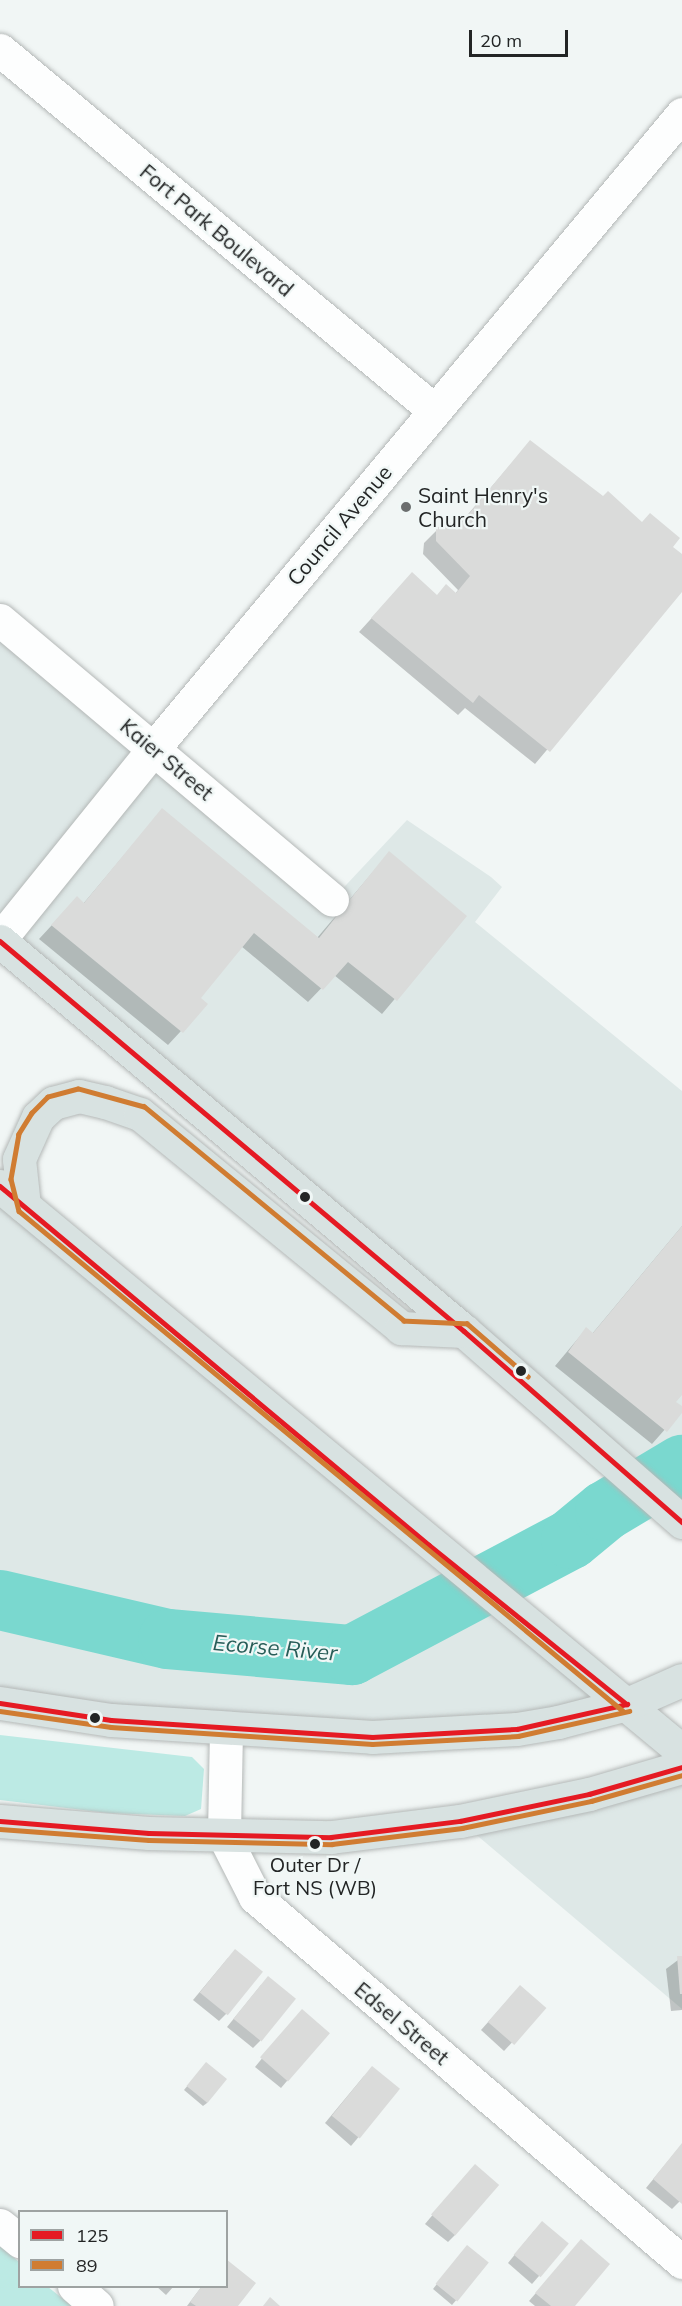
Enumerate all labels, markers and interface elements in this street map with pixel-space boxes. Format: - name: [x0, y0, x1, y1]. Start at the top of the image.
- scale bar: [472, 18, 571, 56]
- text: 20 m: [480, 29, 522, 52]
- street label: Fort Park Boulevard: [135, 159, 299, 301]
- street label: Council Avenue: [281, 460, 397, 590]
- place label: Saint Henry's Church: [418, 482, 548, 532]
- marker: Saint Henry's Church: [399, 500, 413, 514]
- street label: Kaier Street: [115, 713, 219, 805]
- unlabelled marker: [299, 1191, 311, 1203]
- unlabelled marker: [515, 1365, 527, 1377]
- water label: Ecorse River: [212, 1629, 338, 1667]
- unlabelled marker: [89, 1712, 101, 1724]
- marker: Outer Dr / Fort NS (WB): [309, 1838, 321, 1850]
- place label: Outer Dr / Fort NS (WB): [253, 1853, 377, 1900]
- street label: Edsel Street: [350, 1976, 454, 2070]
- legend: [18, 2210, 228, 2288]
- text: 125: [76, 2224, 108, 2247]
- text: 89: [76, 2254, 98, 2277]

